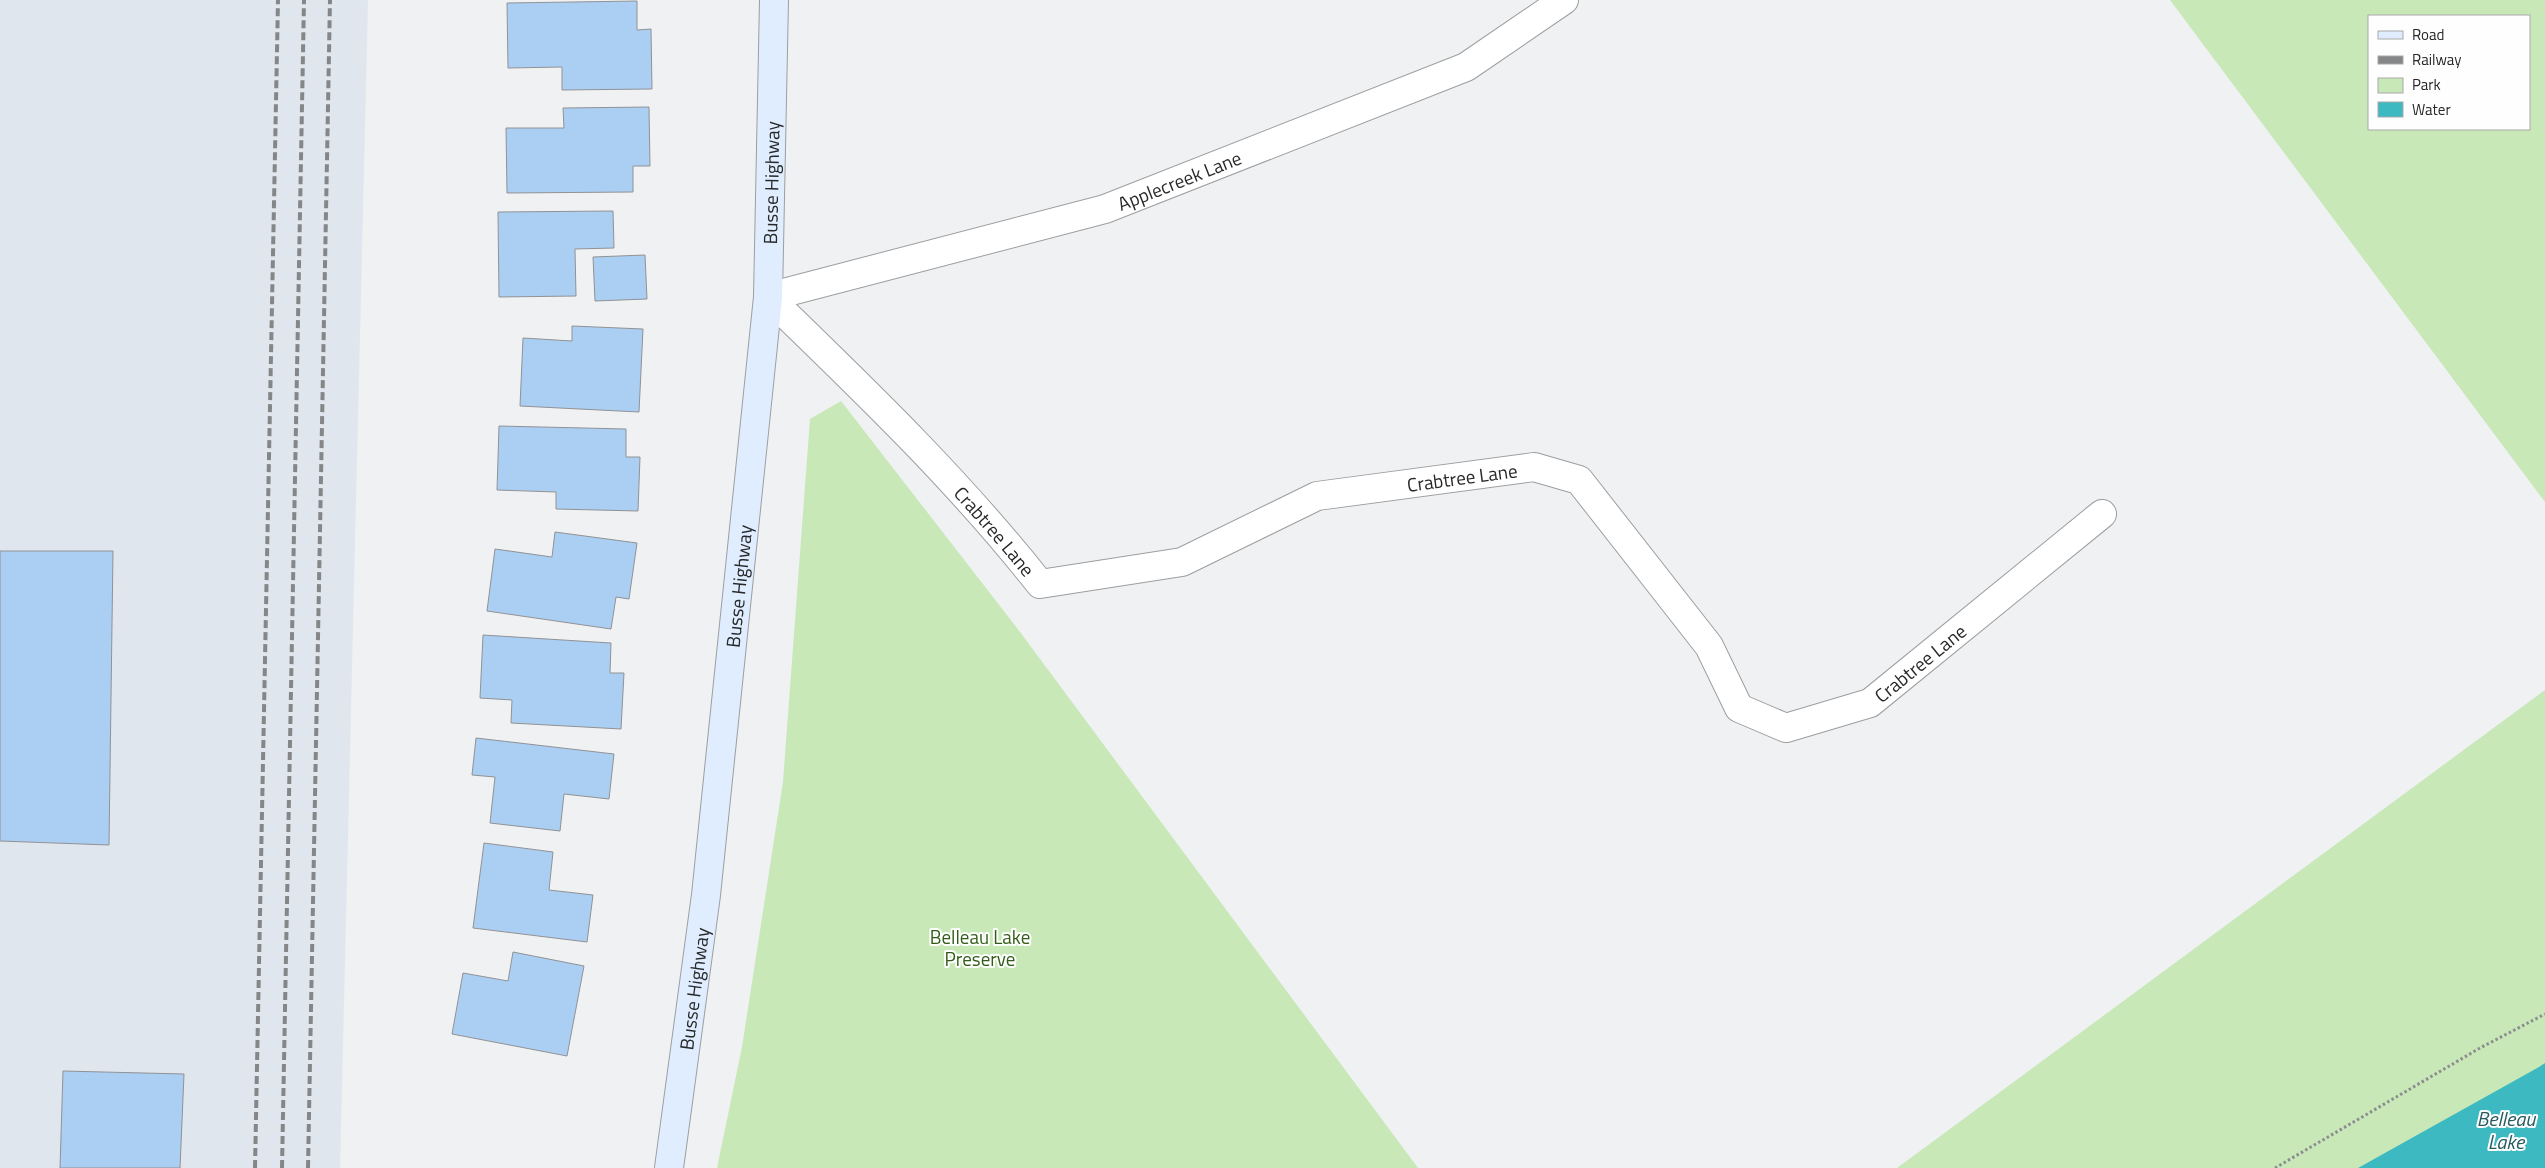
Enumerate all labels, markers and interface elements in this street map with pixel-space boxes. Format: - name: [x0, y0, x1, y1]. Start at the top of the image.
- legend: [2368, 15, 2530, 130]
- text: Road: [2412, 23, 2444, 46]
- text: Railway: [2412, 48, 2462, 71]
- text: Park: [2412, 73, 2441, 96]
- text: Water: [2412, 98, 2451, 121]
- street label: Busse Highway: [755, 121, 786, 245]
- street label: Applecreek Lane: [1113, 142, 1245, 217]
- street label: Crabtree Lane: [1405, 455, 1519, 498]
- street label: Crabtree Lane: [948, 479, 1042, 582]
- street label: Busse Highway: [717, 523, 759, 649]
- street label: Crabtree Lane: [1867, 616, 1972, 709]
- park label: Belleau Lake Preserve: [930, 922, 1030, 973]
- street label: Busse Highway: [671, 926, 716, 1052]
- water label: Belleau Lake: [2477, 1103, 2536, 1157]

